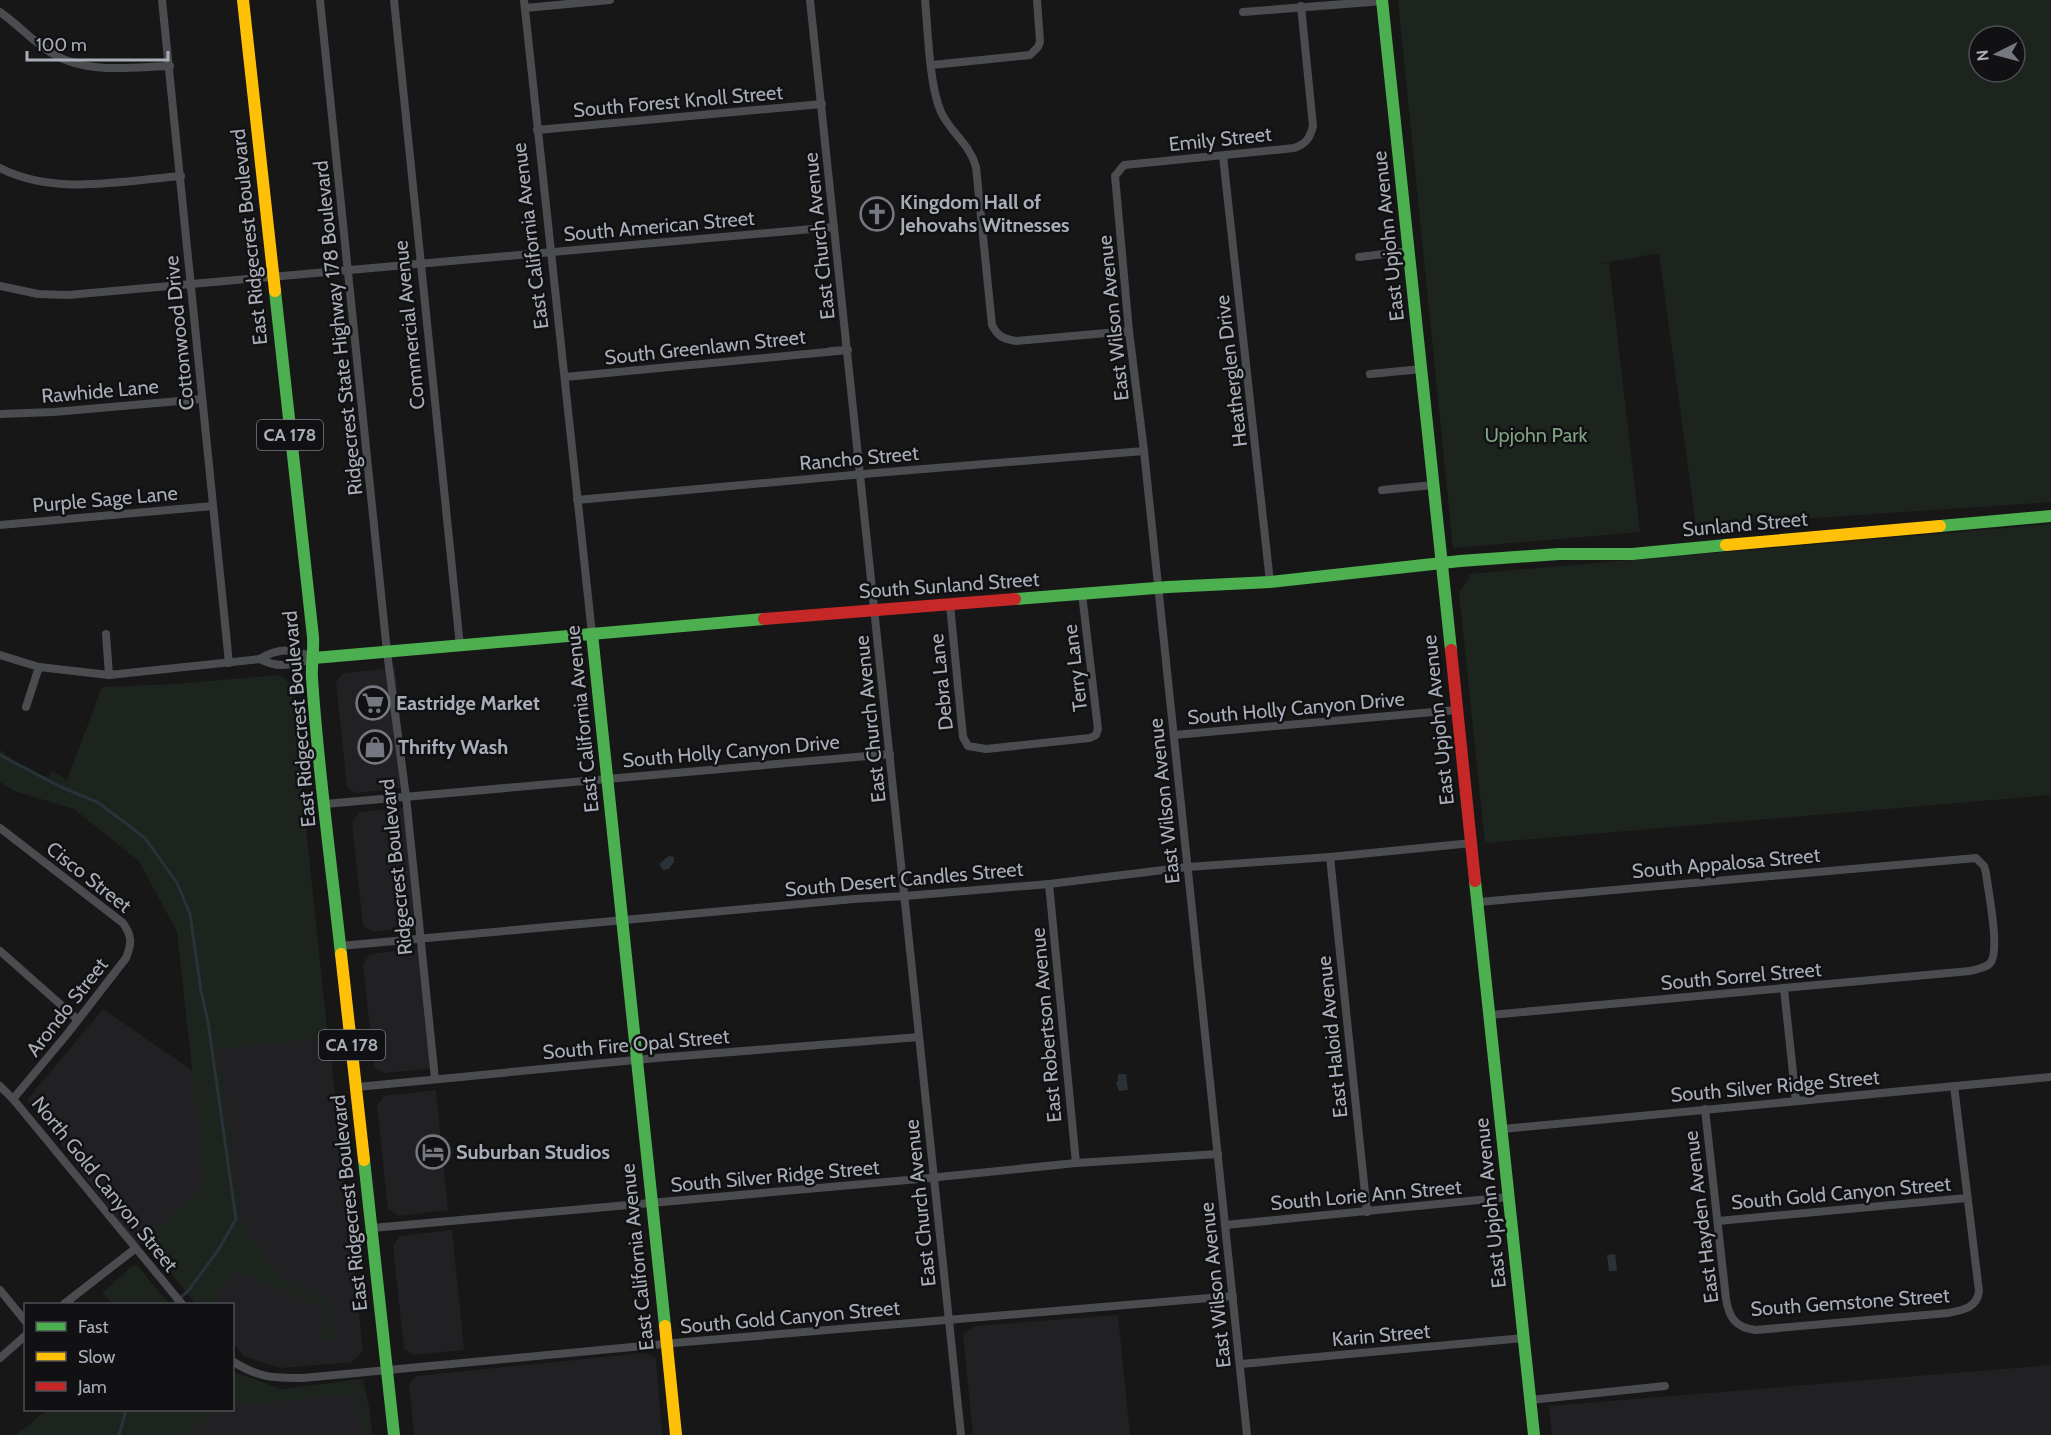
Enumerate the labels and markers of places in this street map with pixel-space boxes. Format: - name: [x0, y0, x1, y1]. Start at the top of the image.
- place label: Kingdom Hall of Jehovahs Witnesses: [899, 190, 1070, 237]
- church icon: Kingdom Hall of Jehovahs Witnesses: [859, 196, 895, 232]
- supermarket icon: Eastridge Market: [355, 685, 391, 721]
- place label: Eastridge Market: [396, 691, 540, 715]
- shop icon: Thrifty Wash: [357, 729, 393, 765]
- place label: Thrifty Wash: [398, 735, 508, 759]
- hotel icon: Suburban Studios: [415, 1134, 451, 1170]
- place label: Suburban Studios: [456, 1140, 610, 1164]

